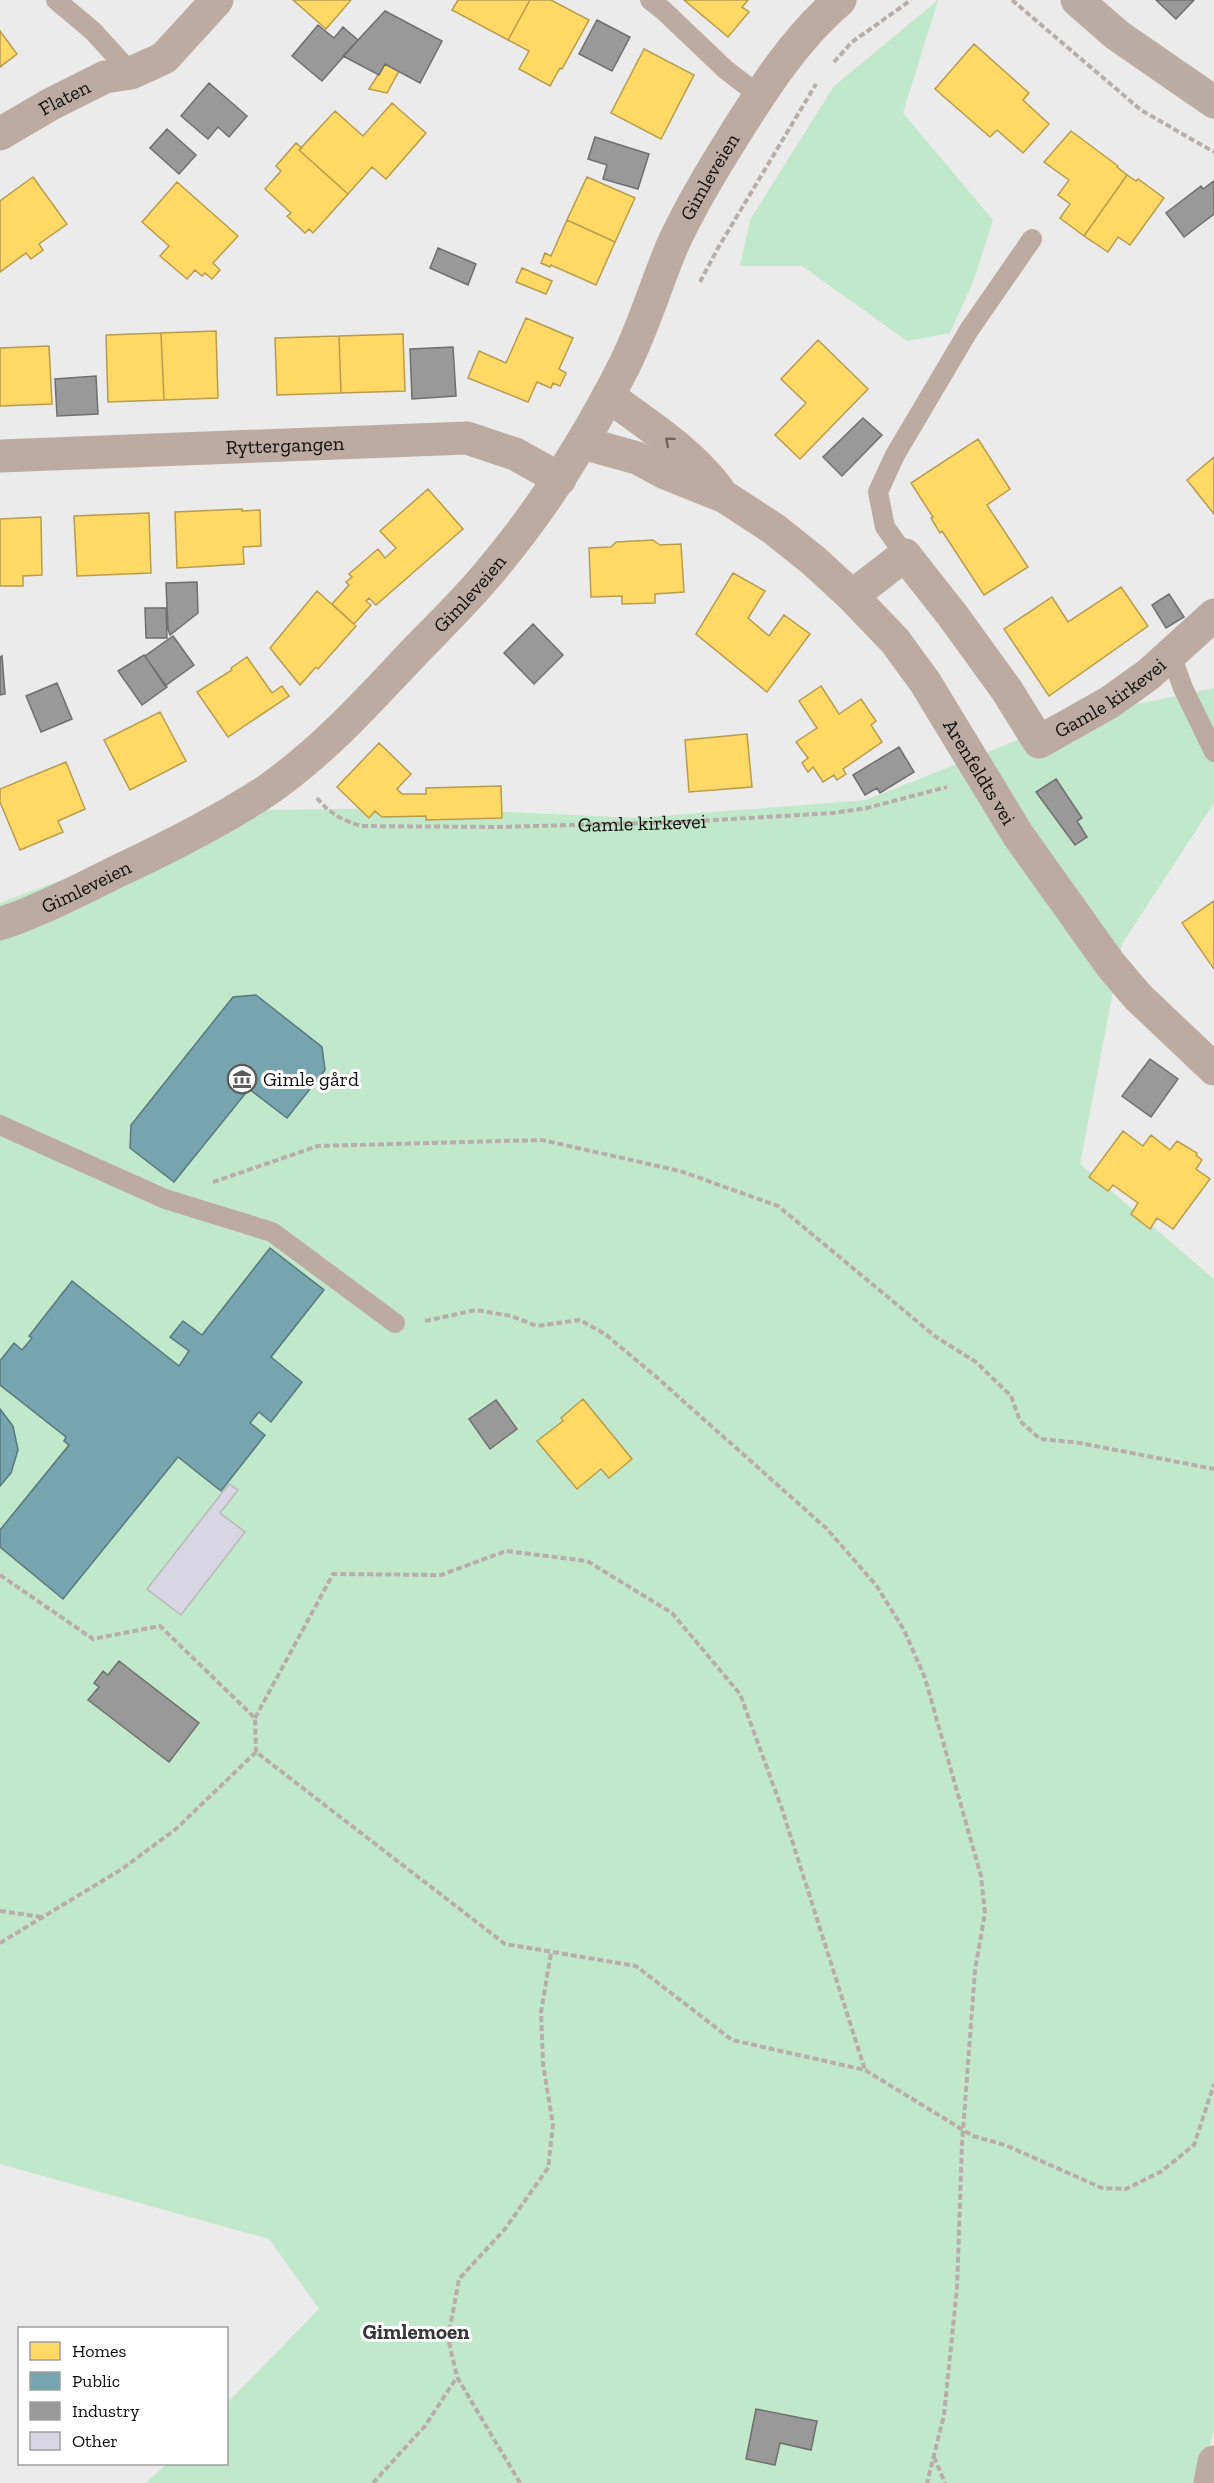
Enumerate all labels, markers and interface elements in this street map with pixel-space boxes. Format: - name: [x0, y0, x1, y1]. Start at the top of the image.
- street label: Flaten: [34, 74, 94, 121]
- street label: Gimleveien: [675, 128, 745, 224]
- street label: Ryttergangen: [225, 431, 345, 459]
- one-way arrow: [665, 438, 676, 449]
- street label: Gimleveien: [428, 549, 511, 637]
- street label: Gamle kirkevei: [1050, 652, 1171, 743]
- street label: Arenfeldts vei: [938, 715, 1021, 829]
- street label: Gamle kirkevei: [578, 809, 707, 837]
- street label: Gimleveien: [38, 854, 135, 918]
- museum icon: Gimle gård: [226, 1063, 258, 1095]
- place label: Gimle gård: [263, 1067, 359, 1091]
- district label: Gimlemoen: [362, 2319, 470, 2344]
- legend: [18, 2327, 228, 2465]
- text: Homes: [72, 2340, 126, 2362]
- text: Public: [72, 2370, 120, 2392]
- text: Industry: [72, 2400, 140, 2422]
- text: Other: [72, 2430, 118, 2452]

